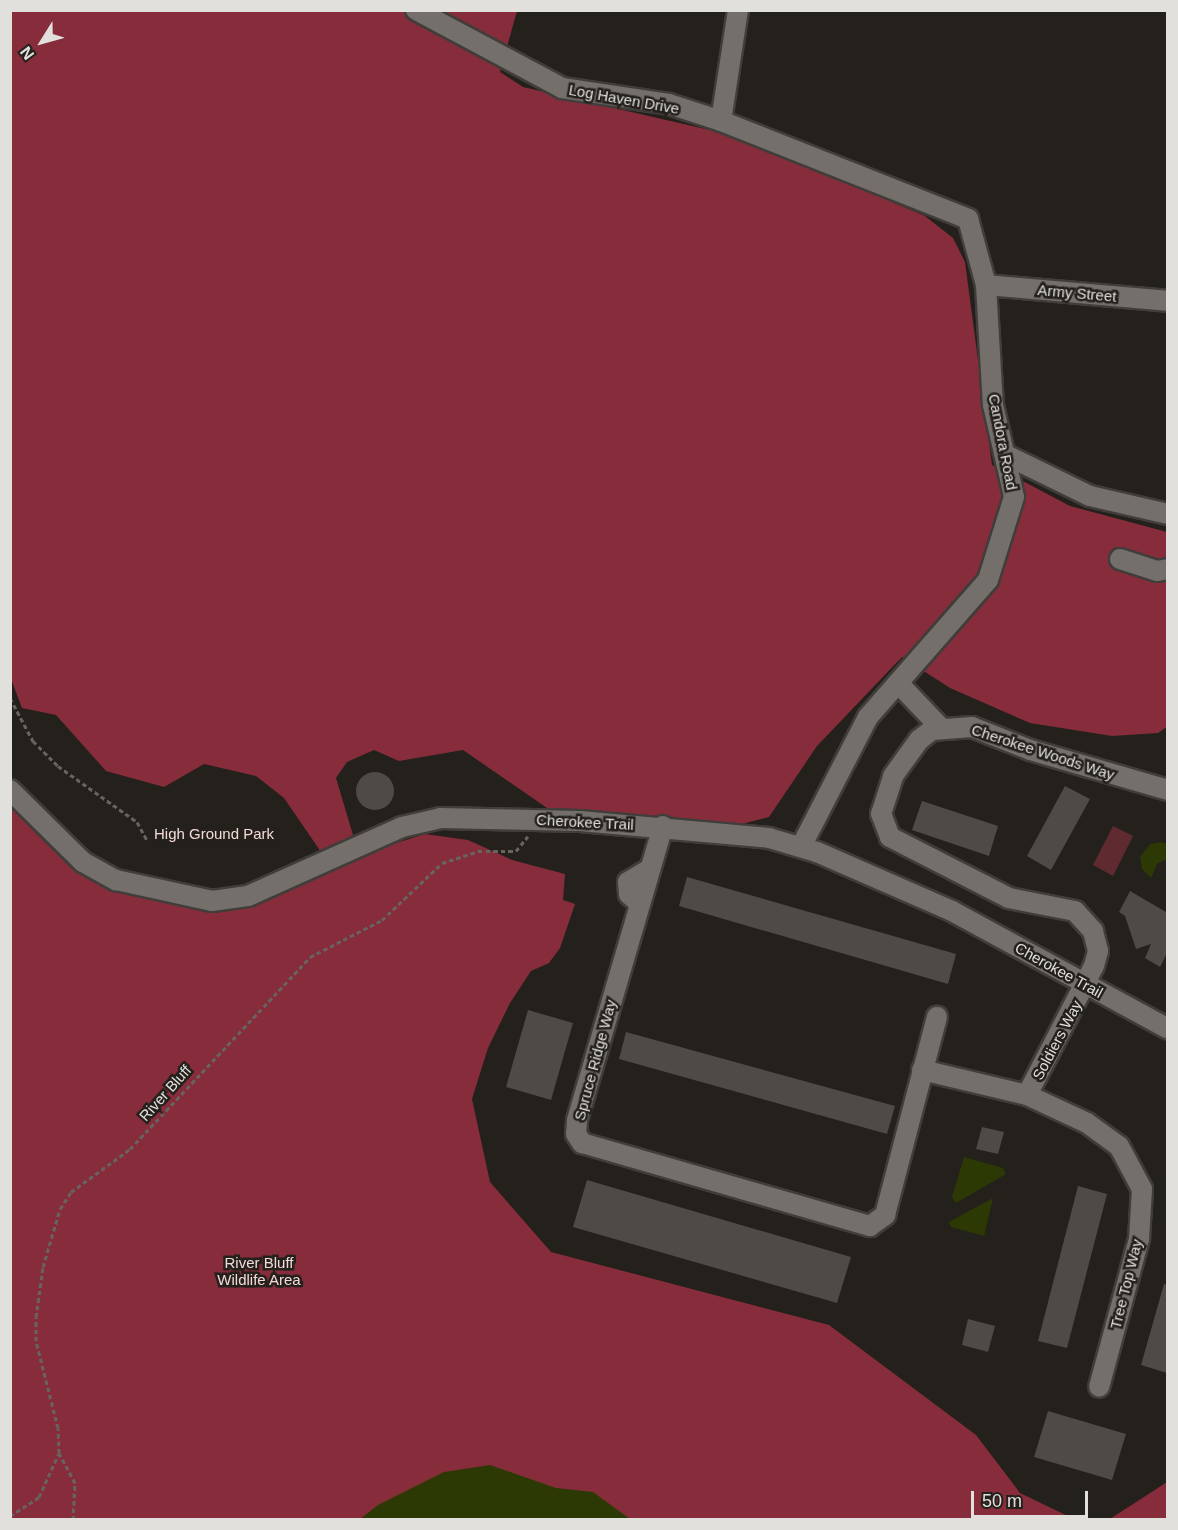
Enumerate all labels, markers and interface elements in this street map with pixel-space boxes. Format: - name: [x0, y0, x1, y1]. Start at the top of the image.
- north arrow: [12, 12, 72, 72]
- text: N: [17, 43, 37, 63]
- street label: Log Haven Drive: [567, 80, 681, 118]
- street label: Army Street: [1037, 281, 1117, 305]
- street label: Candora Road: [985, 392, 1021, 492]
- street label: Cherokee Woods Way: [969, 720, 1117, 784]
- street label: Cherokee Trail: [536, 810, 634, 834]
- park label: High Ground Park: [154, 825, 274, 843]
- street label: Cherokee Trail: [1012, 938, 1106, 1002]
- street label: Soldiers Way: [1028, 997, 1086, 1083]
- street label: Spruce Ridge Way: [570, 998, 620, 1122]
- street label: River Bluff: [135, 1061, 195, 1125]
- street label: Tree Top Way: [1106, 1237, 1146, 1331]
- park label: River Bluff Wildlife Area: [217, 1253, 301, 1288]
- scale bar: [974, 1479, 1091, 1517]
- text: 50 m: [982, 1491, 1022, 1511]

